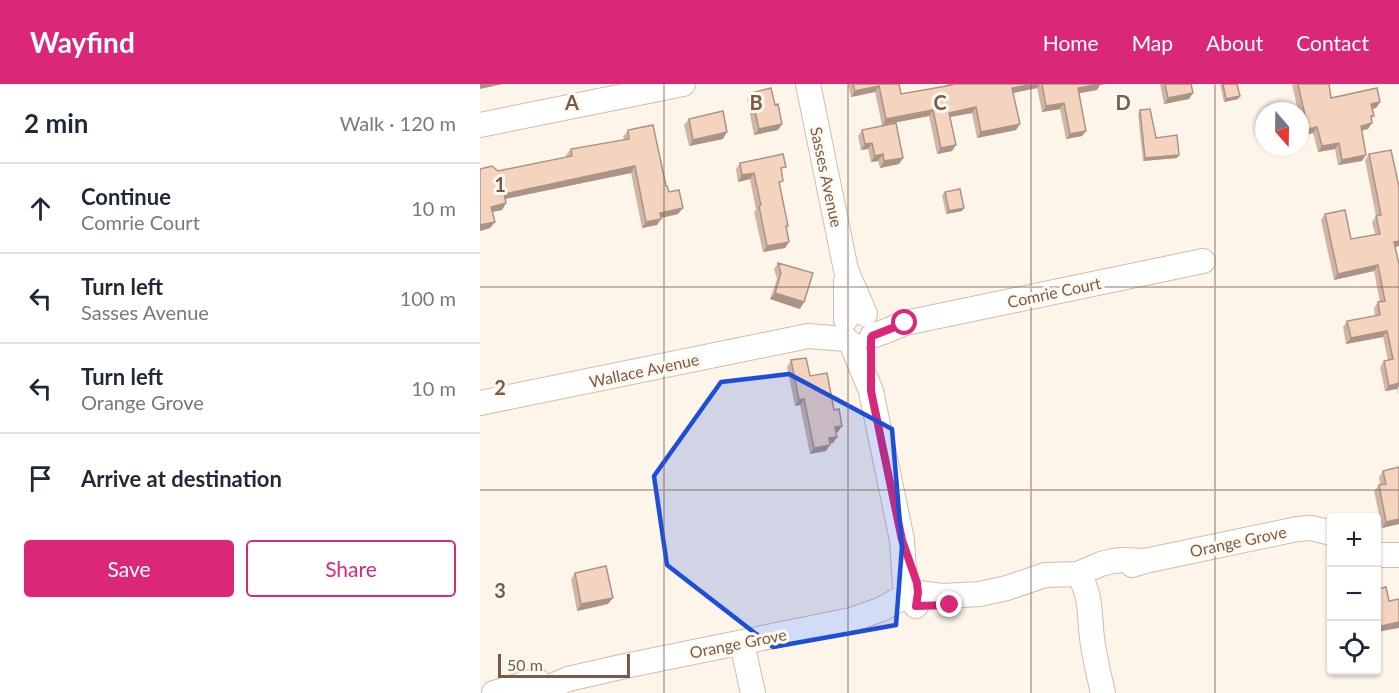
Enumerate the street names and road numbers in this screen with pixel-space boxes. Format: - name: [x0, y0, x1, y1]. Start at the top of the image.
- street label: Sasses Avenue: [807, 125, 847, 229]
- street label: Comrie Court: [1006, 273, 1103, 311]
- street label: Wallace Avenue: [587, 349, 701, 391]
- street label: Orange Grove: [1188, 521, 1288, 561]
- street label: Orange Grove: [688, 624, 788, 662]

